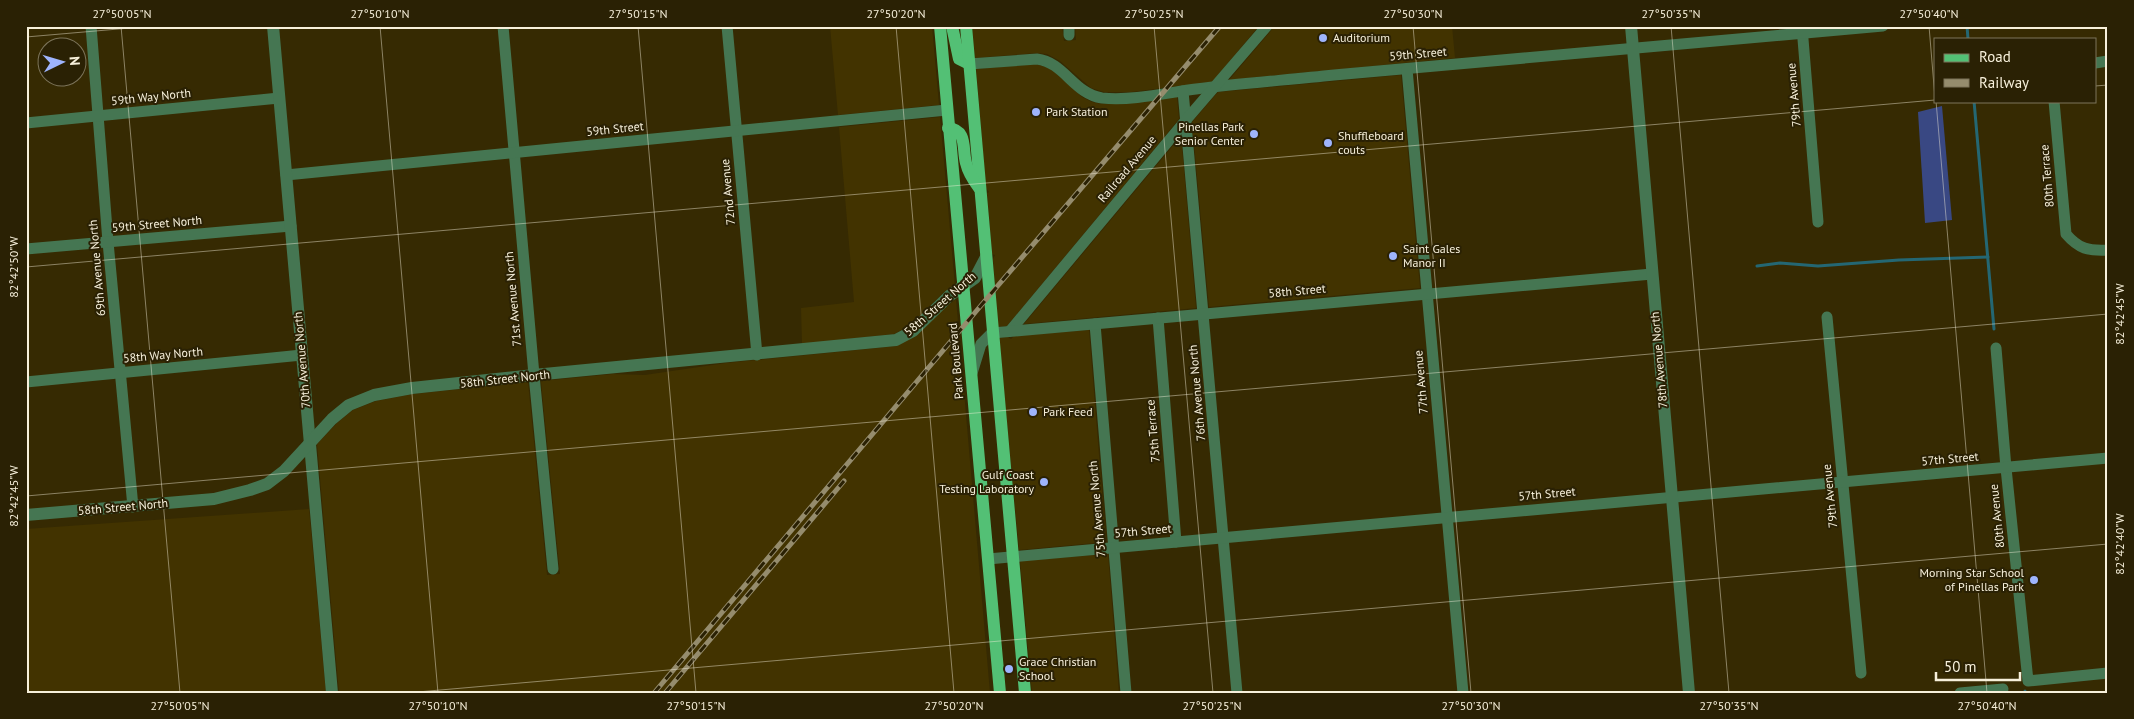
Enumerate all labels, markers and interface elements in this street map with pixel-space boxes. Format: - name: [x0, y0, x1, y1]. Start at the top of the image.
- text: 27°50'05"N: [92, 6, 152, 21]
- text: 27°50'10"N: [350, 6, 410, 21]
- text: 27°50'15"N: [608, 6, 668, 21]
- text: 27°50'20"N: [866, 6, 926, 21]
- text: 27°50'25"N: [1124, 6, 1184, 21]
- text: 27°50'30"N: [1383, 6, 1443, 21]
- text: 27°50'35"N: [1641, 6, 1701, 21]
- text: 27°50'40"N: [1899, 6, 1959, 21]
- place label: Auditorium: [1333, 30, 1390, 45]
- marker: Auditorium: [1317, 32, 1329, 44]
- north arrow: [38, 38, 88, 88]
- legend: [1934, 38, 2096, 102]
- street label: 59th Street: [1389, 44, 1447, 63]
- text: Road: [1979, 47, 2011, 66]
- text: N: [66, 55, 84, 66]
- street label: 79th Avenue: [1783, 63, 1804, 128]
- text: Railway: [1979, 73, 2029, 92]
- street label: 59th Way North: [110, 85, 192, 108]
- place label: Park Station: [1046, 104, 1108, 119]
- marker: Park Station: [1030, 106, 1042, 118]
- street label: 59th Street: [586, 118, 644, 139]
- place label: Pinellas Park Senior Center: [1175, 119, 1244, 148]
- marker: Pinellas Park Senior Center: [1248, 128, 1260, 140]
- place label: Shuffleboard couts: [1338, 128, 1404, 157]
- street label: Railroad Avenue: [1094, 132, 1159, 205]
- marker: Shuffleboard couts: [1322, 137, 1334, 149]
- street label: 80th Terrace: [2036, 144, 2057, 208]
- street label: 72nd Avenue: [717, 158, 738, 226]
- street label: 59th Street North: [111, 212, 203, 235]
- street label: 69th Avenue North: [85, 219, 108, 317]
- text: 82°42'50"W: [6, 236, 21, 298]
- place label: Saint Gales Manor II: [1403, 241, 1460, 270]
- marker: Saint Gales Manor II: [1387, 250, 1399, 262]
- street label: 71st Avenue North: [501, 251, 524, 347]
- street label: 58th Street North: [901, 268, 979, 339]
- street label: 58th Street: [1268, 281, 1326, 300]
- text: 82°42'45"W: [2112, 283, 2127, 345]
- street label: 70th Avenue North: [290, 311, 313, 409]
- street label: 78th Avenue North: [1647, 311, 1670, 409]
- street label: Park Boulevard: [945, 322, 966, 400]
- street label: 58th Way North: [122, 344, 203, 365]
- street label: 76th Avenue North: [1185, 344, 1208, 442]
- street label: 77th Avenue: [1410, 350, 1431, 414]
- street label: 58th Street North: [459, 366, 551, 391]
- street label: 75th Terrace: [1142, 399, 1163, 463]
- place label: Park Feed: [1043, 404, 1093, 419]
- marker: Park Feed: [1027, 406, 1039, 418]
- street label: 57th Street: [1921, 449, 1979, 468]
- street label: 75th Avenue North: [1085, 460, 1108, 558]
- street label: 79th Avenue: [1819, 463, 1840, 529]
- text: 82°42'45"W: [6, 465, 21, 527]
- place label: Gulf Coast Testing Laboratory: [939, 467, 1034, 496]
- marker: Gulf Coast Testing Laboratory: [1038, 476, 1050, 488]
- street label: 80th Avenue: [1986, 483, 2007, 549]
- street label: 57th Street: [1518, 484, 1576, 503]
- street label: 58th Street North: [77, 495, 169, 518]
- text: 82°42'40"W: [2112, 513, 2127, 575]
- street label: 57th Street: [1114, 521, 1172, 540]
- place label: Morning Star School of Pinellas Park: [1920, 565, 2024, 594]
- marker: Morning Star School of Pinellas Park: [2028, 574, 2040, 586]
- scale bar: [1936, 649, 2020, 681]
- place label: Grace Christian School: [1019, 654, 1096, 683]
- text: 50 m: [1944, 657, 1977, 676]
- marker: Grace Christian School: [1003, 663, 1015, 675]
- text: 27°50'05"N: [150, 698, 210, 713]
- text: 27°50'10"N: [408, 698, 468, 713]
- text: 27°50'15"N: [666, 698, 726, 713]
- text: 27°50'20"N: [924, 698, 984, 713]
- text: 27°50'25"N: [1182, 698, 1242, 713]
- text: 27°50'30"N: [1441, 698, 1501, 713]
- text: 27°50'35"N: [1699, 698, 1759, 713]
- text: 27°50'40"N: [1957, 698, 2017, 713]

